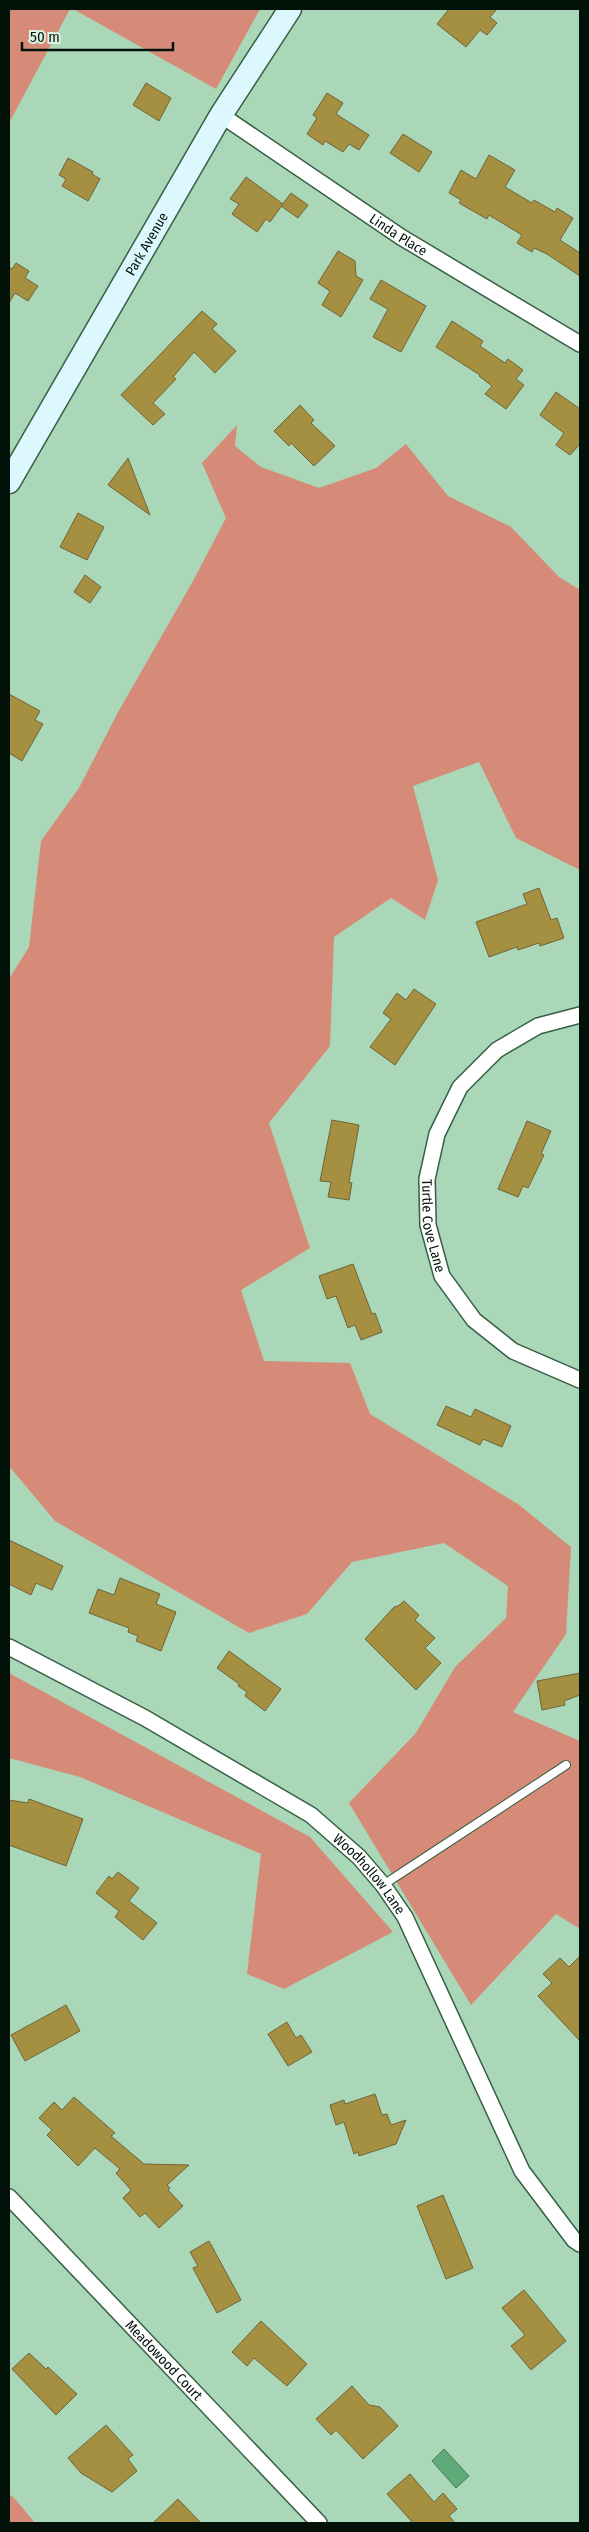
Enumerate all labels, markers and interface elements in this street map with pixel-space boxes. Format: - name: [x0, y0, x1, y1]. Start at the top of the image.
- scale bar: [22, 20, 174, 52]
- text: 50 m: [30, 28, 60, 46]
- street label: Park Avenue: [122, 209, 172, 279]
- street label: Linda Place: [366, 210, 430, 260]
- street label: Turtle Cove Lane: [418, 1179, 449, 1274]
- street label: Woodhollow Lane: [329, 1830, 409, 1918]
- street label: Meadowood Court: [122, 2317, 206, 2404]

